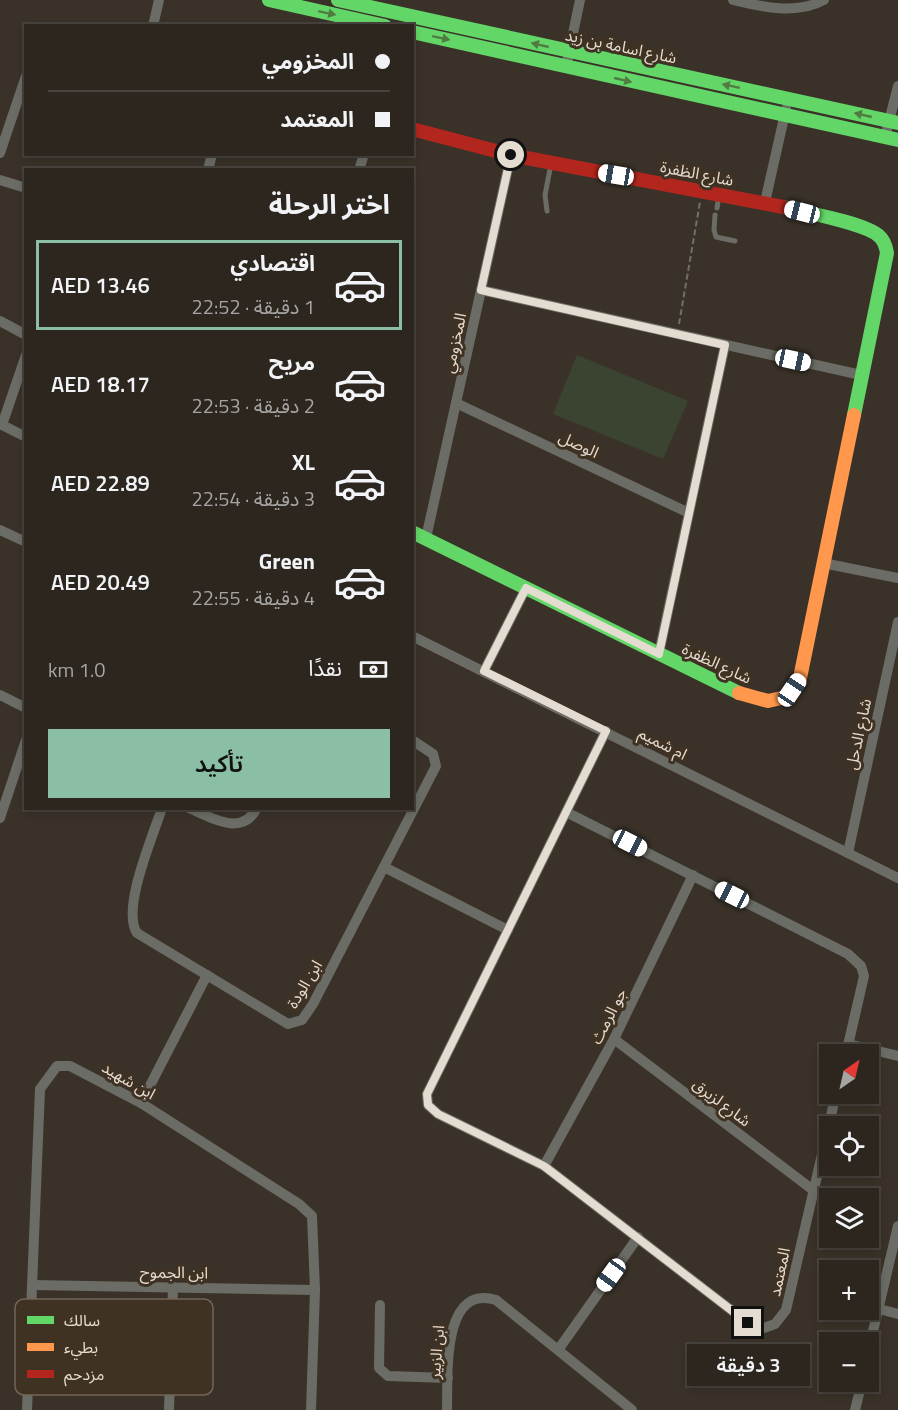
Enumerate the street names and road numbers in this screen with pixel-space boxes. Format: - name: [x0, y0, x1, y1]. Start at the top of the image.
- street label: شارع اسامة بن زيد: [563, 22, 679, 71]
- street label: شارع الظفرة: [658, 154, 736, 193]
- street label: المخزومي: [436, 311, 473, 376]
- street label: الوصل: [555, 424, 603, 464]
- street label: شارع الظفرة: [678, 636, 756, 690]
- street label: شارع الدحل: [839, 696, 878, 772]
- street label: ام شميم: [634, 721, 692, 766]
- street label: ابن الودة: [280, 955, 328, 1013]
- street label: جو الرمث: [584, 984, 632, 1048]
- street label: ابن شهيد: [98, 1055, 160, 1105]
- street label: شارع لزيرق: [687, 1072, 756, 1133]
- street label: المعتمد: [762, 1245, 796, 1299]
- street label: ابن الجموح: [140, 1259, 208, 1286]
- street label: ابن الزبير: [422, 1324, 450, 1381]

